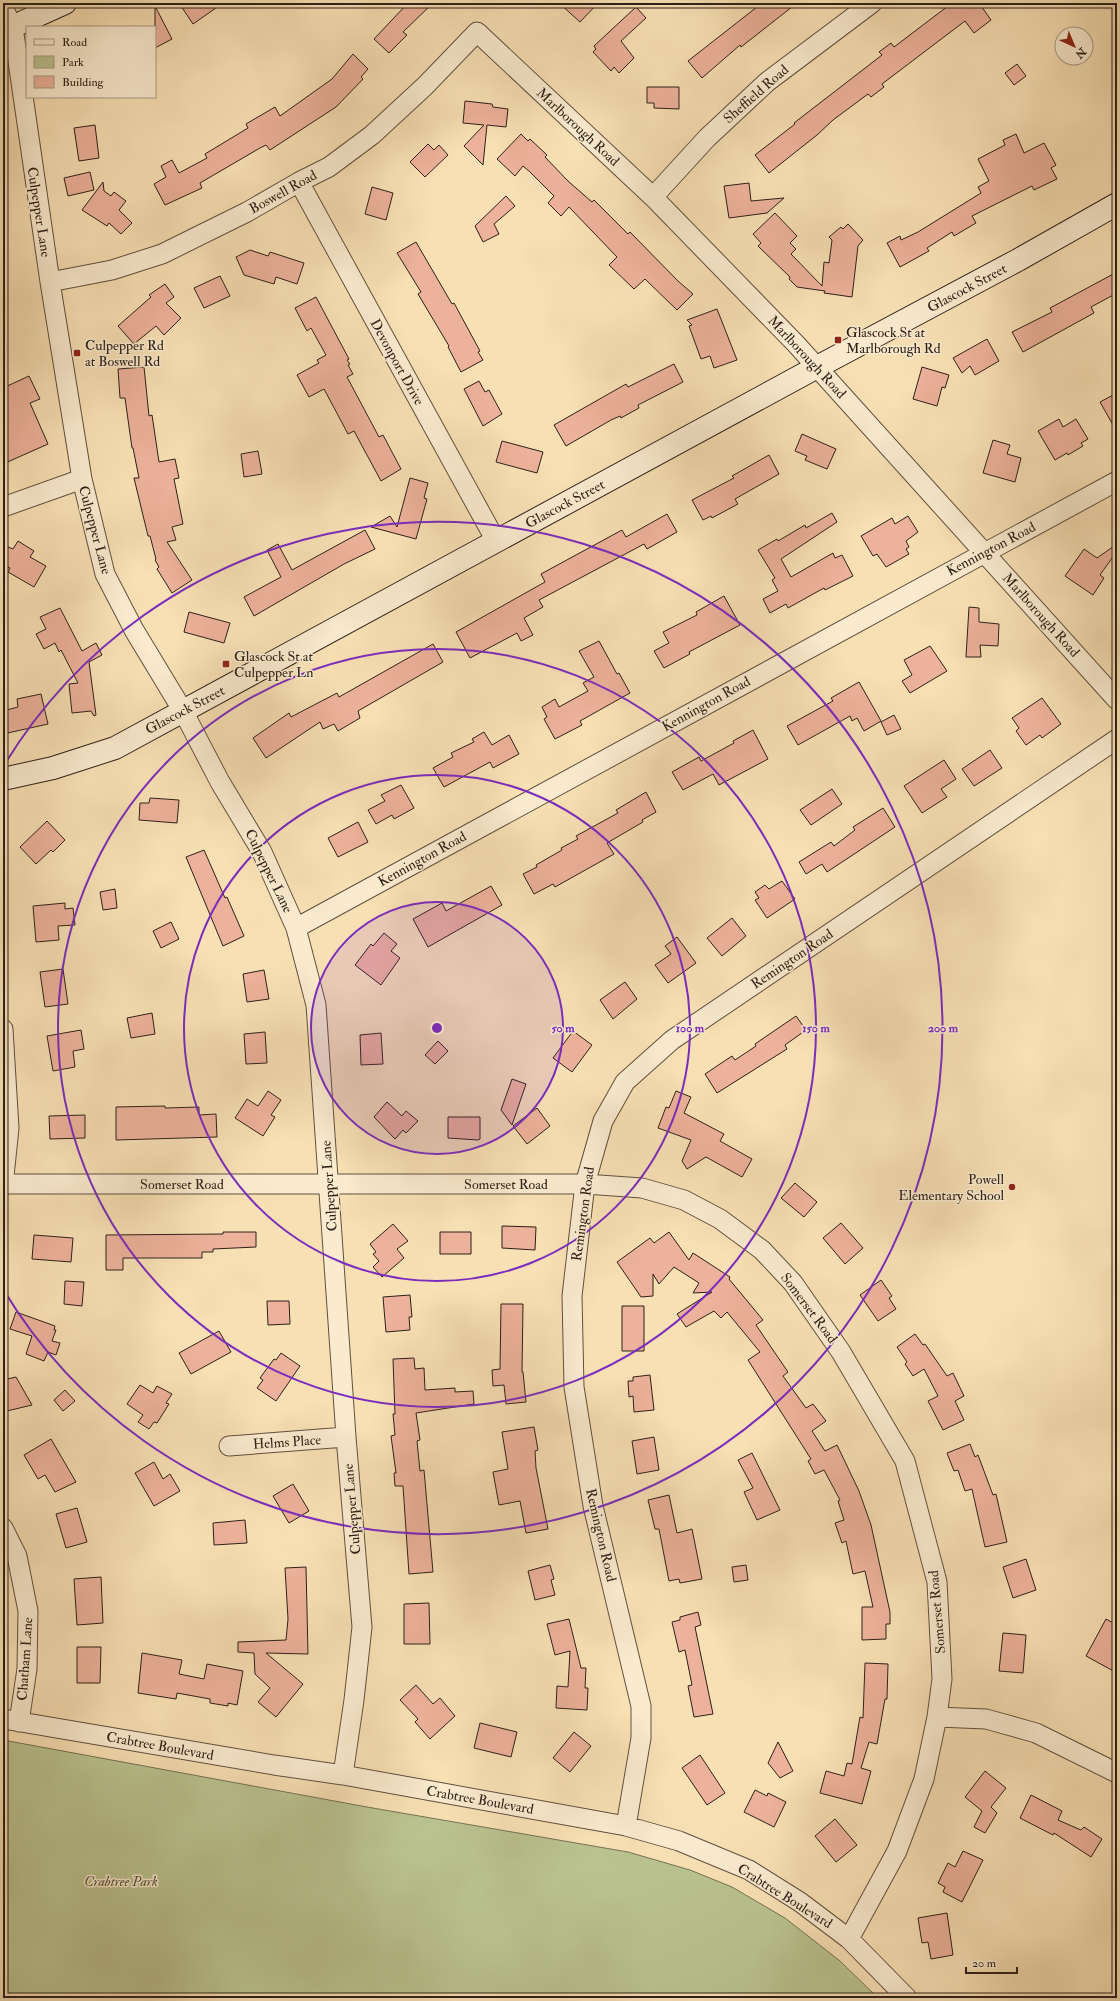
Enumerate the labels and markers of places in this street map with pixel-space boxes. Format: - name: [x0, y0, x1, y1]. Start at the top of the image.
- place label: Glascock St at Marlborough Rd: [846, 324, 941, 357]
- marker: Glascock St at Marlborough Rd: [833, 335, 843, 345]
- place label: Culpepper Rd at Boswell Rd: [85, 337, 164, 370]
- marker: Culpepper Rd at Boswell Rd: [72, 348, 82, 358]
- place label: Glascock St at Culpepper Ln: [234, 648, 314, 682]
- marker: Glascock St at Culpepper Ln: [221, 659, 231, 669]
- centre of rings: [430, 1021, 444, 1035]
- place label: Powell Elementary School: [898, 1171, 1004, 1205]
- marker: Powell Elementary School: [1007, 1182, 1017, 1192]

